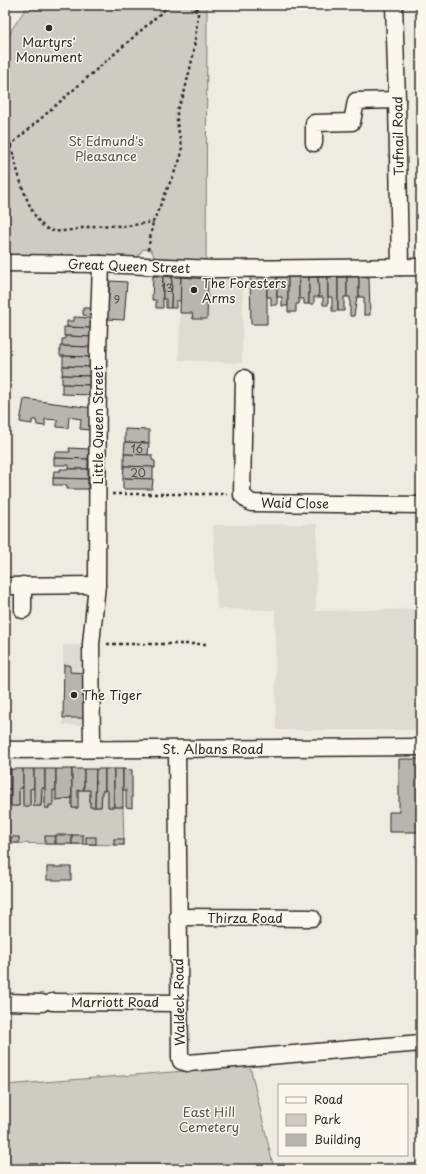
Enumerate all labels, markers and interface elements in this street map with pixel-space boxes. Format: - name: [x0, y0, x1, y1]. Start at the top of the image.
- marker: Martyrs' Monument: [44, 23, 54, 33]
- place label: Martyrs' Monument: [16, 32, 82, 66]
- street label: Tufnail Road: [387, 96, 408, 176]
- park label: St Edmund's Pleasance: [68, 131, 144, 165]
- street label: Great Queen Street: [68, 254, 190, 277]
- place label: The Foresters Arms: [202, 273, 287, 307]
- house number: 13: [161, 279, 173, 296]
- marker: The Foresters Arms: [189, 285, 199, 295]
- house number: 9: [114, 291, 120, 308]
- street label: Little Queen Street: [88, 366, 107, 484]
- house number: 16: [131, 440, 144, 457]
- house number: 20: [130, 464, 146, 481]
- street label: Waid Close: [261, 492, 329, 513]
- place label: The Tiger: [82, 685, 143, 704]
- marker: The Tiger: [69, 690, 79, 700]
- street label: St. Albans Road: [163, 739, 263, 758]
- street label: Thirza Road: [207, 908, 283, 927]
- street label: Waldeck Road: [168, 958, 189, 1046]
- street label: Marriott Road: [71, 992, 159, 1011]
- legend: [278, 1084, 408, 1156]
- text: Road: [314, 1090, 343, 1108]
- park label: East Hill Cemetery: [179, 1102, 239, 1136]
- text: Park: [314, 1110, 341, 1128]
- text: Building: [314, 1130, 361, 1148]

